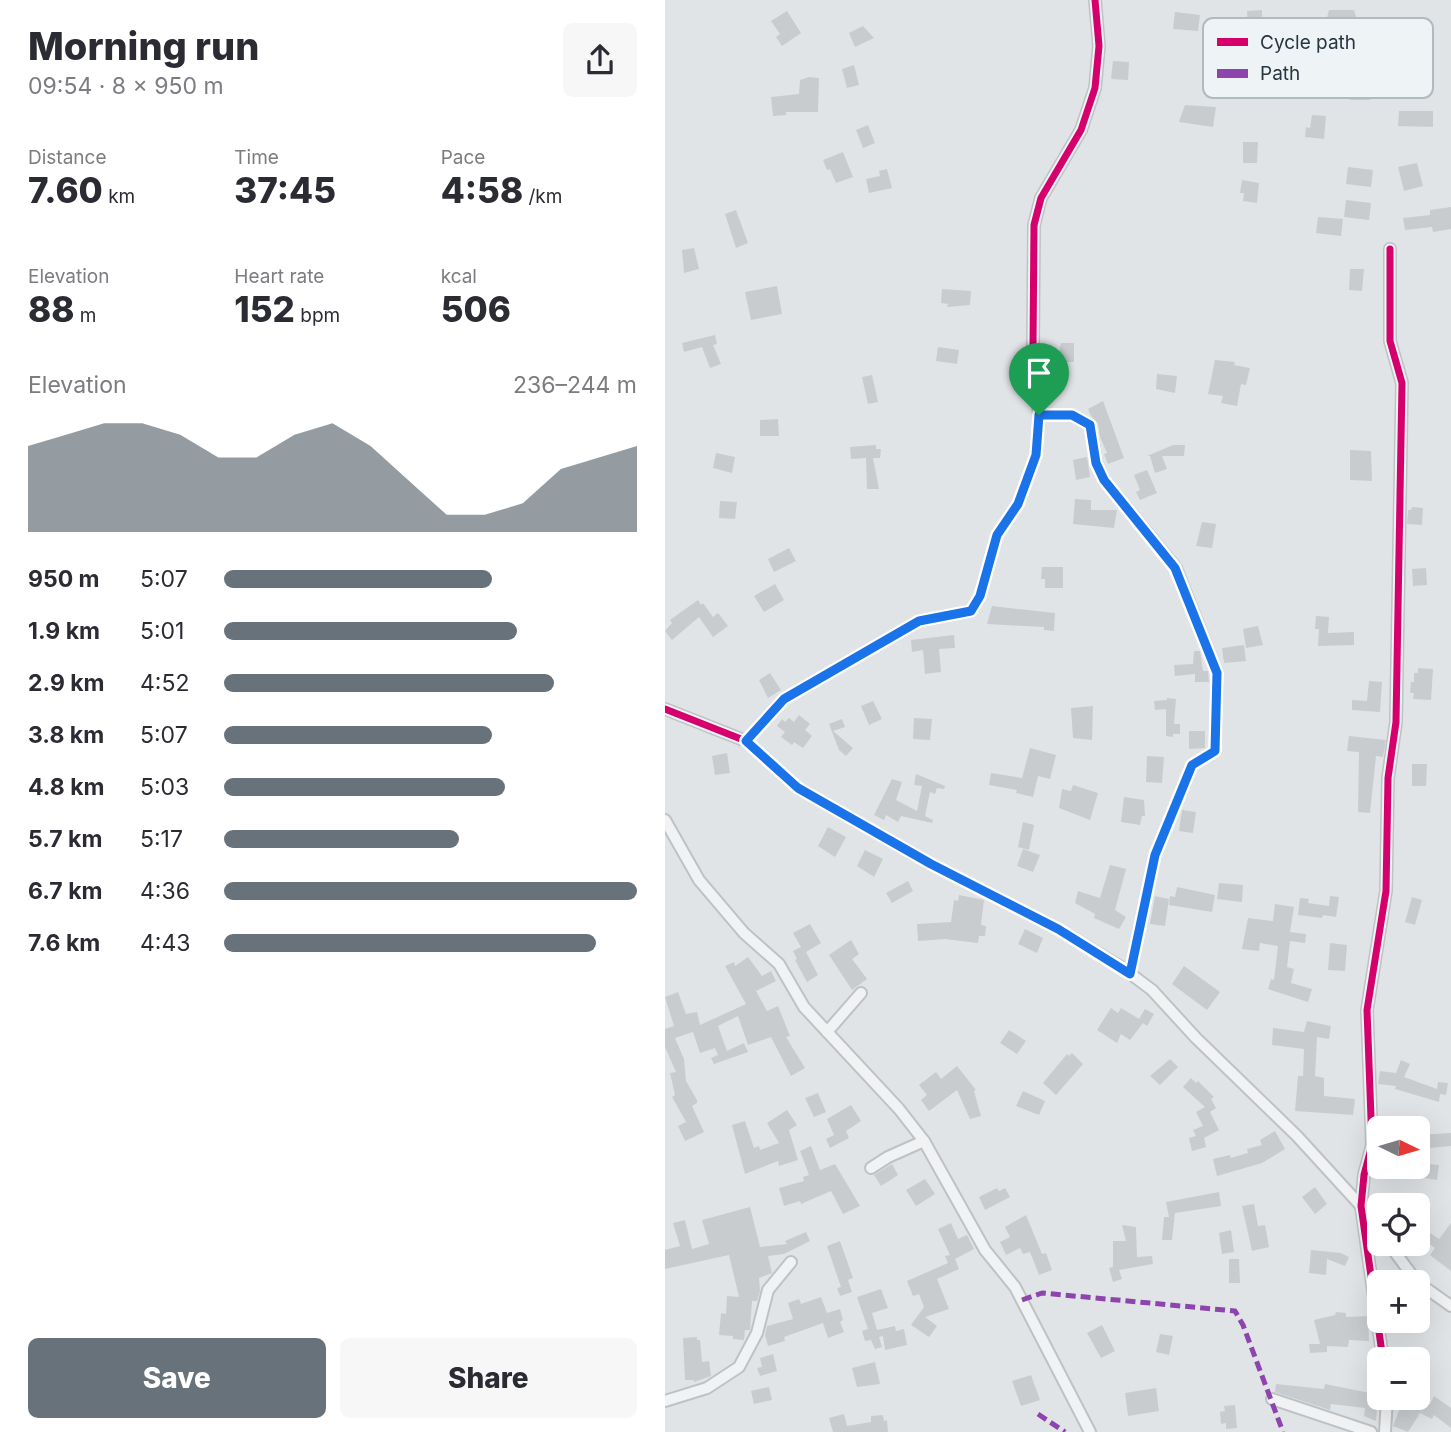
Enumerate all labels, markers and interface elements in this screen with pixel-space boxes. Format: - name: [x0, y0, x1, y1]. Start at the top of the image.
- legend: [1203, 18, 1433, 98]
- text: Morning run: [28, 23, 259, 69]
- button: share: [563, 23, 637, 97]
- text: Cycle path: [1260, 31, 1356, 54]
- text: Path: [1260, 62, 1300, 85]
- text: 09:54 · 8 × 950 m: [28, 72, 224, 100]
- text: Distance: [28, 146, 106, 169]
- text: Time: [234, 146, 279, 169]
- text: Pace: [441, 146, 485, 169]
- text: 7.60: [28, 169, 103, 211]
- text: 37:45: [234, 169, 336, 211]
- text: 4:58: [441, 169, 523, 211]
- text: km: [103, 185, 135, 208]
- text: /km: [523, 185, 562, 208]
- text: Elevation: [28, 265, 109, 288]
- text: Heart rate: [234, 265, 324, 288]
- text: kcal: [441, 265, 477, 288]
- text: 88: [28, 288, 74, 330]
- text: 152: [234, 288, 295, 330]
- text: 506: [441, 288, 511, 330]
- text: m: [74, 304, 96, 327]
- text: bpm: [295, 304, 340, 327]
- pin: [1009, 343, 1069, 415]
- icon: arrive: [1020, 354, 1058, 392]
- text: Elevation: [28, 371, 127, 399]
- text: 236–244 m: [513, 371, 637, 399]
- text: 950 m: [28, 565, 100, 593]
- text: 5:07: [140, 565, 188, 593]
- text: 1.9 km: [28, 617, 100, 645]
- text: 5:01: [140, 617, 184, 645]
- text: 2.9 km: [28, 669, 105, 697]
- text: 4:52: [140, 669, 190, 697]
- text: 3.8 km: [28, 721, 104, 749]
- text: 5:07: [140, 721, 188, 749]
- text: 4.8 km: [28, 773, 105, 801]
- text: 5:03: [140, 773, 189, 801]
- text: 5.7 km: [28, 825, 102, 853]
- text: 5:17: [140, 825, 183, 853]
- text: 6.7 km: [28, 877, 103, 905]
- text: 4:36: [140, 877, 190, 905]
- text: 7.6 km: [28, 929, 100, 957]
- text: 4:43: [140, 929, 191, 957]
- north arrow: [1367, 1116, 1430, 1180]
- map controls: [1367, 1116, 1430, 1410]
- button: locate: [1367, 1193, 1430, 1256]
- button: +: [1367, 1270, 1430, 1333]
- button: Save: [28, 1338, 326, 1418]
- button: Share: [340, 1338, 637, 1418]
- button: −: [1367, 1347, 1430, 1410]

